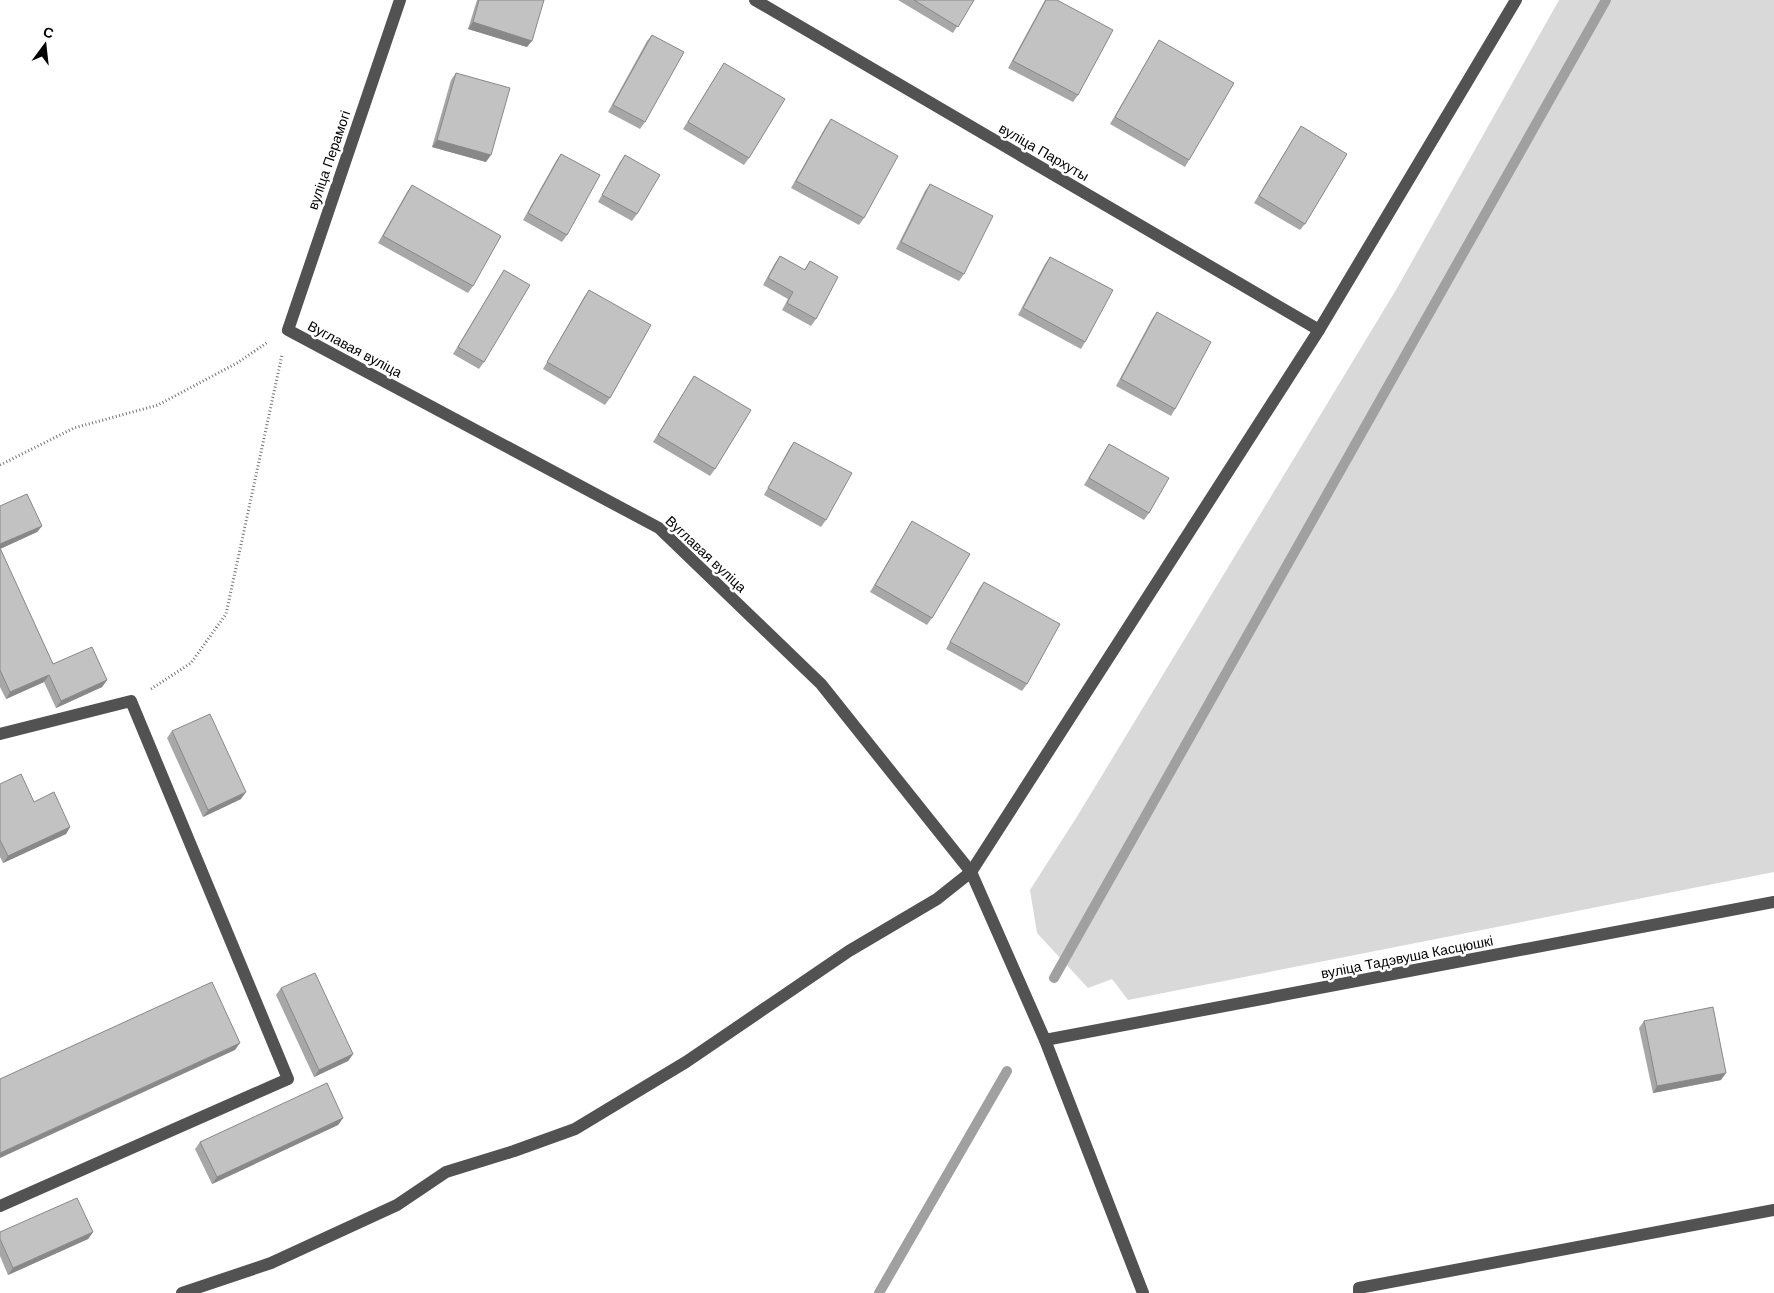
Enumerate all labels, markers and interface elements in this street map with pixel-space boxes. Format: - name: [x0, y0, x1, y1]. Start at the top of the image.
- north arrow: [20, 20, 70, 70]
- text: С: [41, 23, 55, 41]
- street label: вуліца Перамогі: [305, 108, 353, 212]
- street label: вуліца Пархуты: [996, 120, 1092, 184]
- street label: Вуглавая вуліца: [305, 317, 405, 381]
- street label: Вуглавая вуліца: [662, 513, 750, 596]
- street label: вуліца Тадэвуша Касцюшкі: [1320, 932, 1494, 982]

